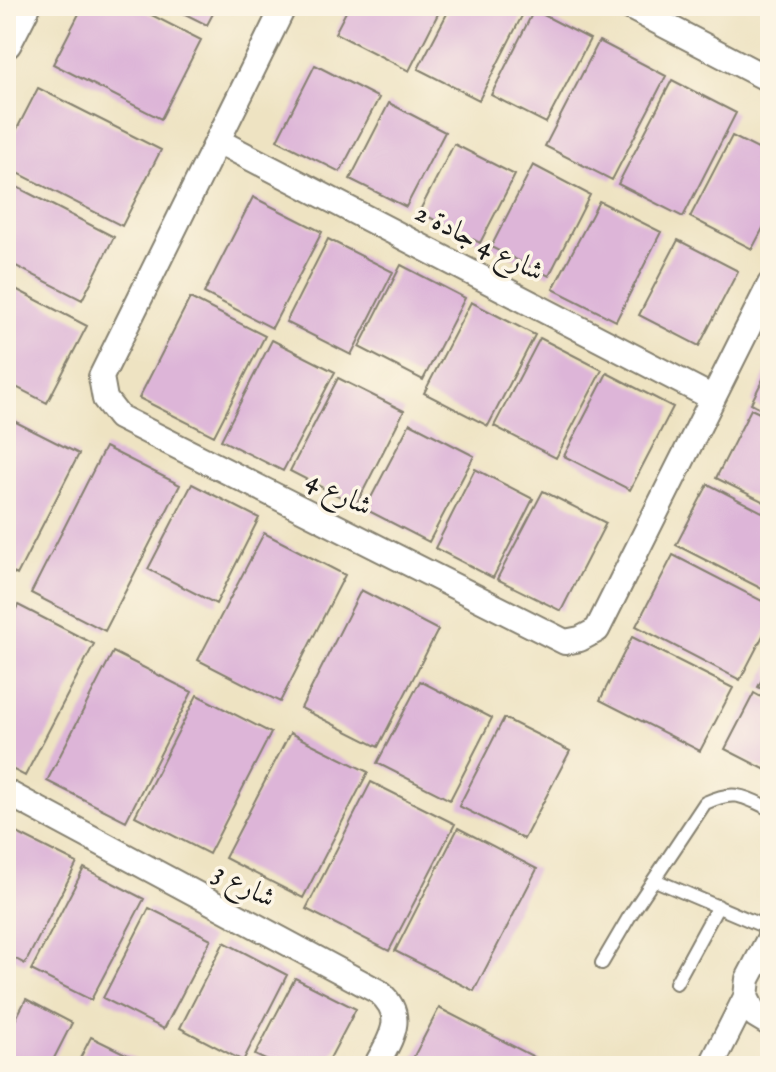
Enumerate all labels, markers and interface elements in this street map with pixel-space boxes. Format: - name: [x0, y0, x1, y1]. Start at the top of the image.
- street label: شارع 4 جادة 2: [407, 196, 549, 294]
- street label: شارع 4: [299, 463, 377, 529]
- street label: شارع 3: [205, 855, 281, 920]

